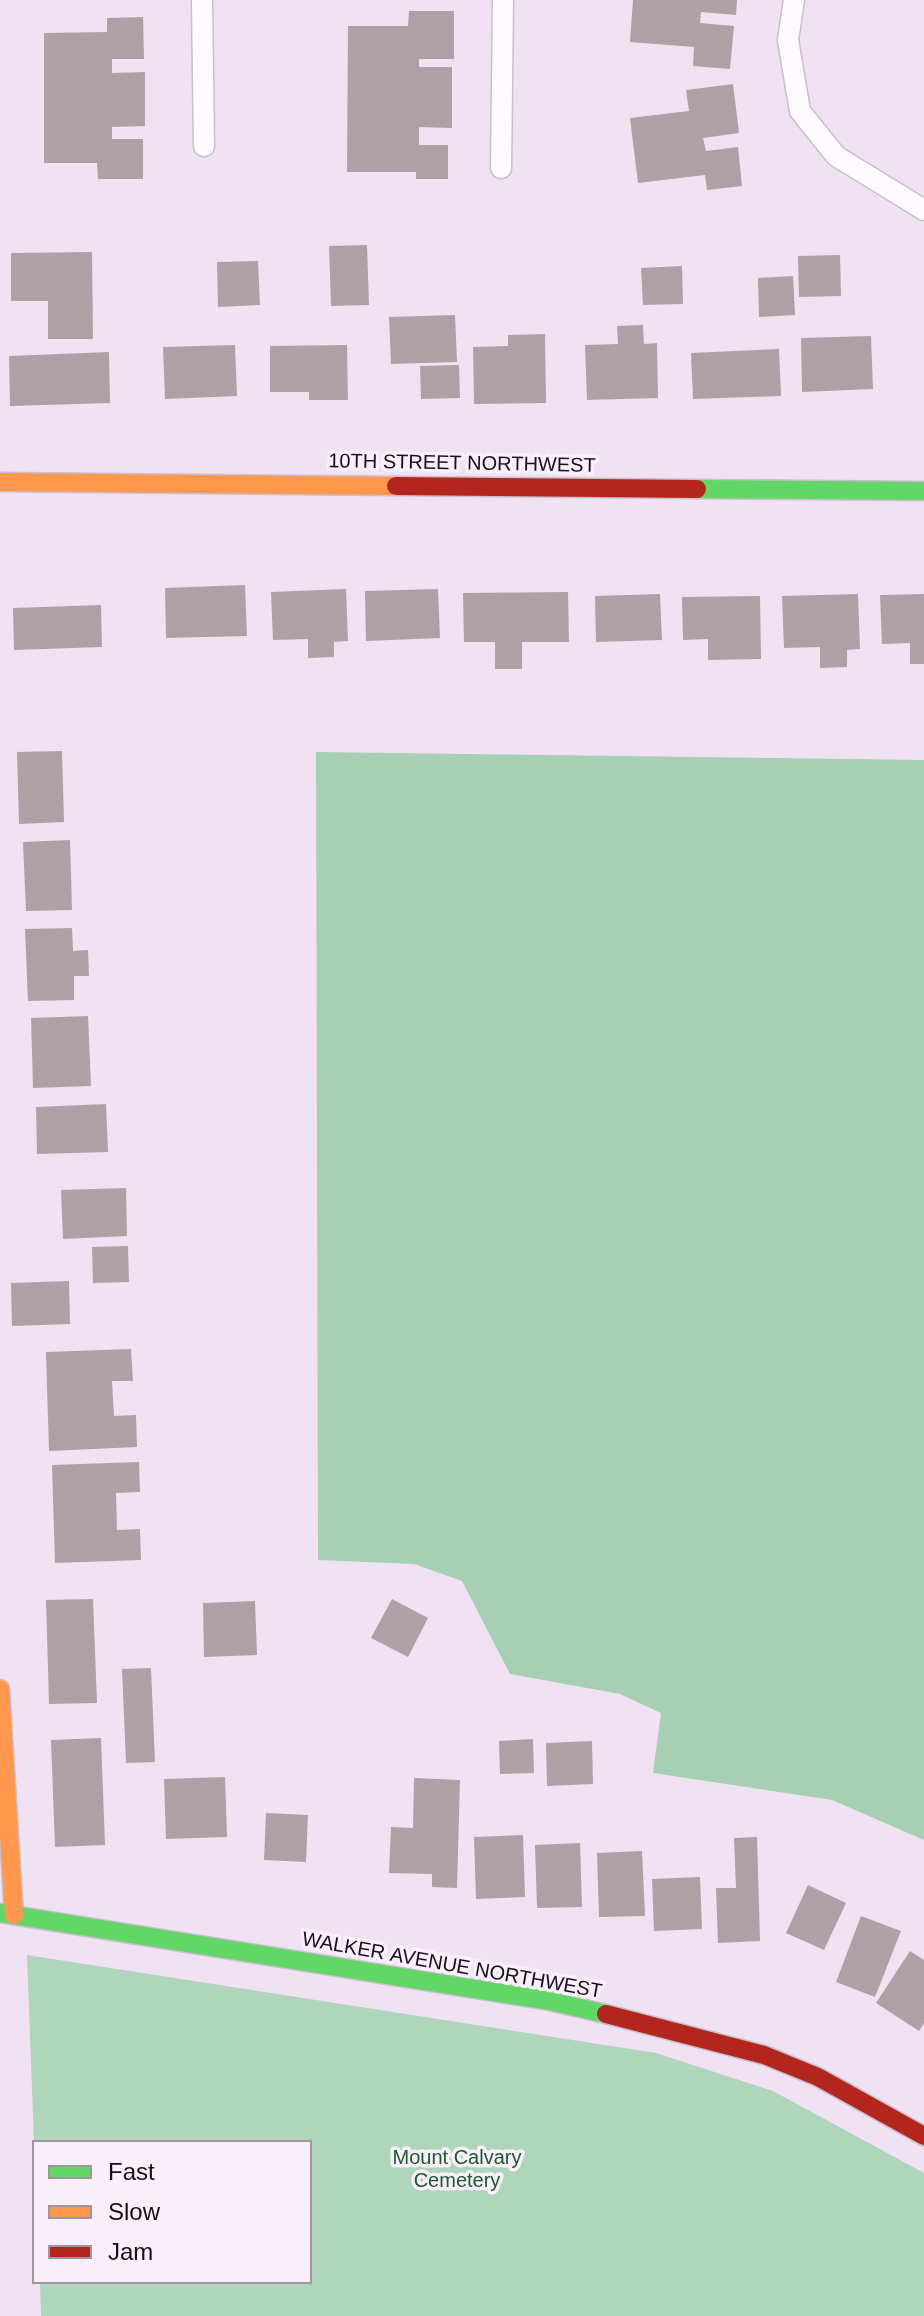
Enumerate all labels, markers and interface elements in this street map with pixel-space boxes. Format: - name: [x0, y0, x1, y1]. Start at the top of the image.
- street label: 10TH STREET NORTHWEST: [328, 450, 596, 478]
- street label: WALKER AVENUE NORTHWEST: [300, 1928, 604, 2004]
- legend: [32, 2140, 312, 2284]
- park label: Mount Calvary Cemetery: [393, 2146, 521, 2193]
- text: Fast: [108, 2158, 155, 2185]
- text: Slow: [108, 2198, 160, 2225]
- text: Jam: [108, 2238, 153, 2265]

